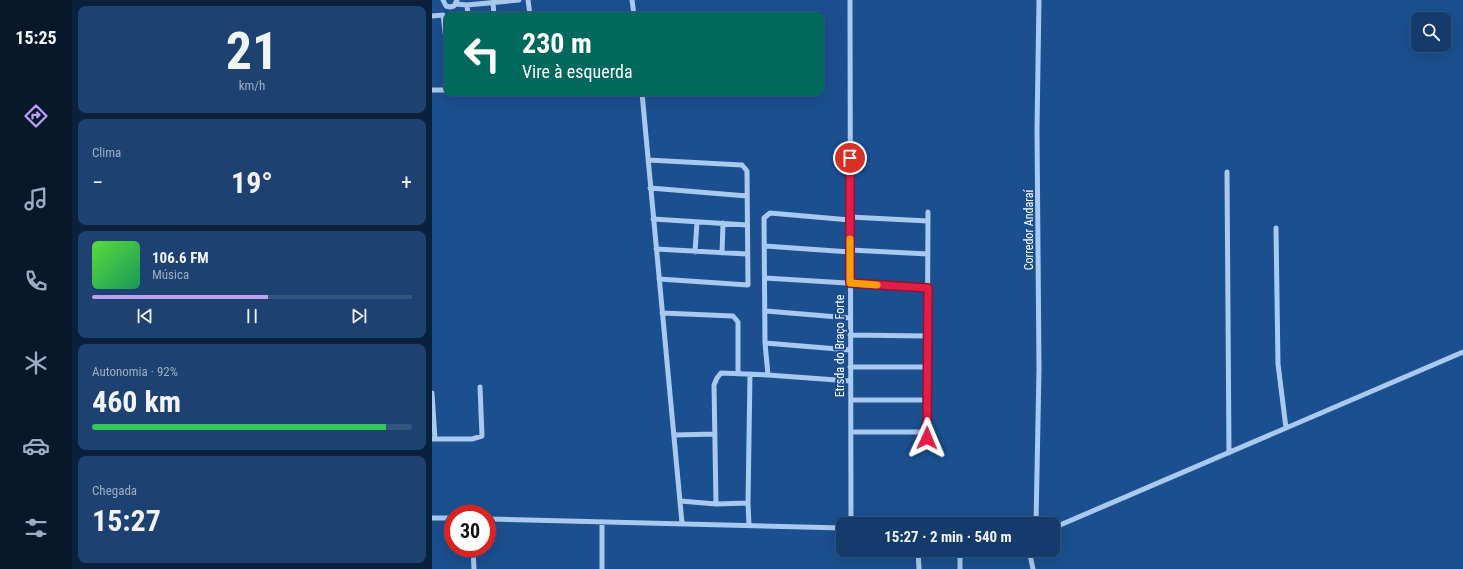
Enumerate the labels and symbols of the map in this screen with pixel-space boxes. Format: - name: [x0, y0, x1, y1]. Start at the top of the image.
- pin: [833, 141, 867, 175]
- street label: Corredor Andaraí: [1022, 189, 1036, 270]
- street label: Etrsda do Braço Forte: [833, 294, 847, 397]
- position arrow: [906, 417, 948, 459]
- speed limit sign: 30: [444, 505, 496, 557]

